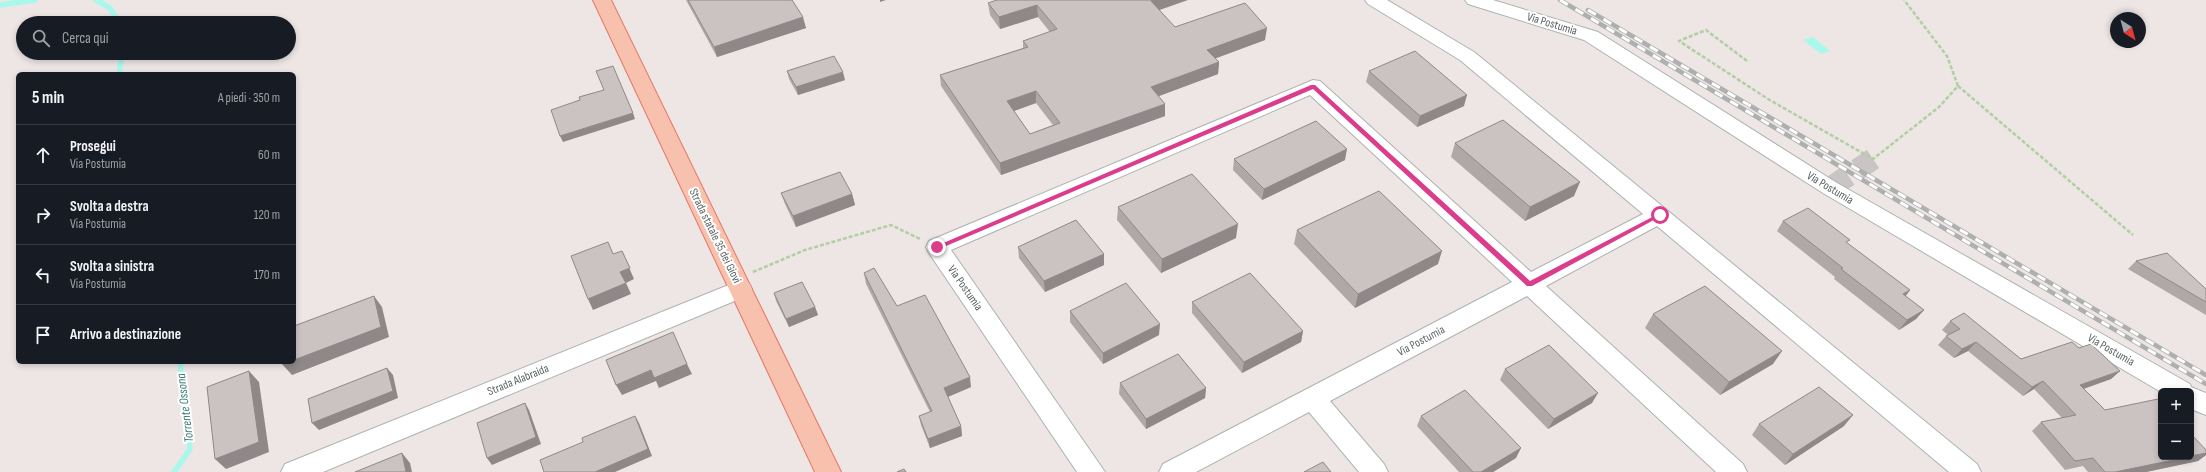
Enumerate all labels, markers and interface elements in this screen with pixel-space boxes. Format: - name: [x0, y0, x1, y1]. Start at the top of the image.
- street label: Via Postumia: [1525, 9, 1579, 39]
- north arrow: [2110, 12, 2146, 48]
- search box: [16, 16, 296, 60]
- icon: search: [30, 27, 52, 49]
- text: Cerca qui: [62, 29, 109, 48]
- text: 5 min: [32, 88, 64, 108]
- text: A piedi · 350 m: [218, 90, 280, 106]
- text: Prosegui: [70, 137, 116, 156]
- icon: ahead: [32, 144, 54, 166]
- text: 60 m: [258, 147, 280, 163]
- text: Via Postumia: [70, 156, 126, 172]
- street label: Via Postumia: [1804, 168, 1856, 208]
- street label: Strada statale 35 dei Giovi: [686, 186, 744, 286]
- text: Svolta a destra: [70, 197, 149, 216]
- icon: right: [32, 204, 54, 226]
- route start: [1651, 206, 1669, 224]
- text: 120 m: [254, 207, 280, 223]
- text: Via Postumia: [70, 216, 126, 232]
- route end: [928, 238, 946, 256]
- text: Svolta a sinistra: [70, 257, 154, 276]
- street label: Via Postumia: [944, 263, 986, 314]
- icon: left: [32, 264, 54, 286]
- text: 170 m: [254, 267, 280, 283]
- text: Via Postumia: [70, 276, 126, 292]
- street label: Via Postumia: [1395, 322, 1448, 360]
- icon: arrive: [32, 324, 54, 346]
- text: Arrivo a destinazione: [70, 325, 181, 344]
- street label: Via Postumia: [2085, 331, 2137, 370]
- street label: Strada Alabraida: [485, 361, 551, 399]
- water label: Torrente Ossona: [173, 372, 197, 443]
- map controls: [2158, 388, 2194, 460]
- button: +: [2158, 388, 2194, 424]
- button: −: [2158, 424, 2194, 460]

